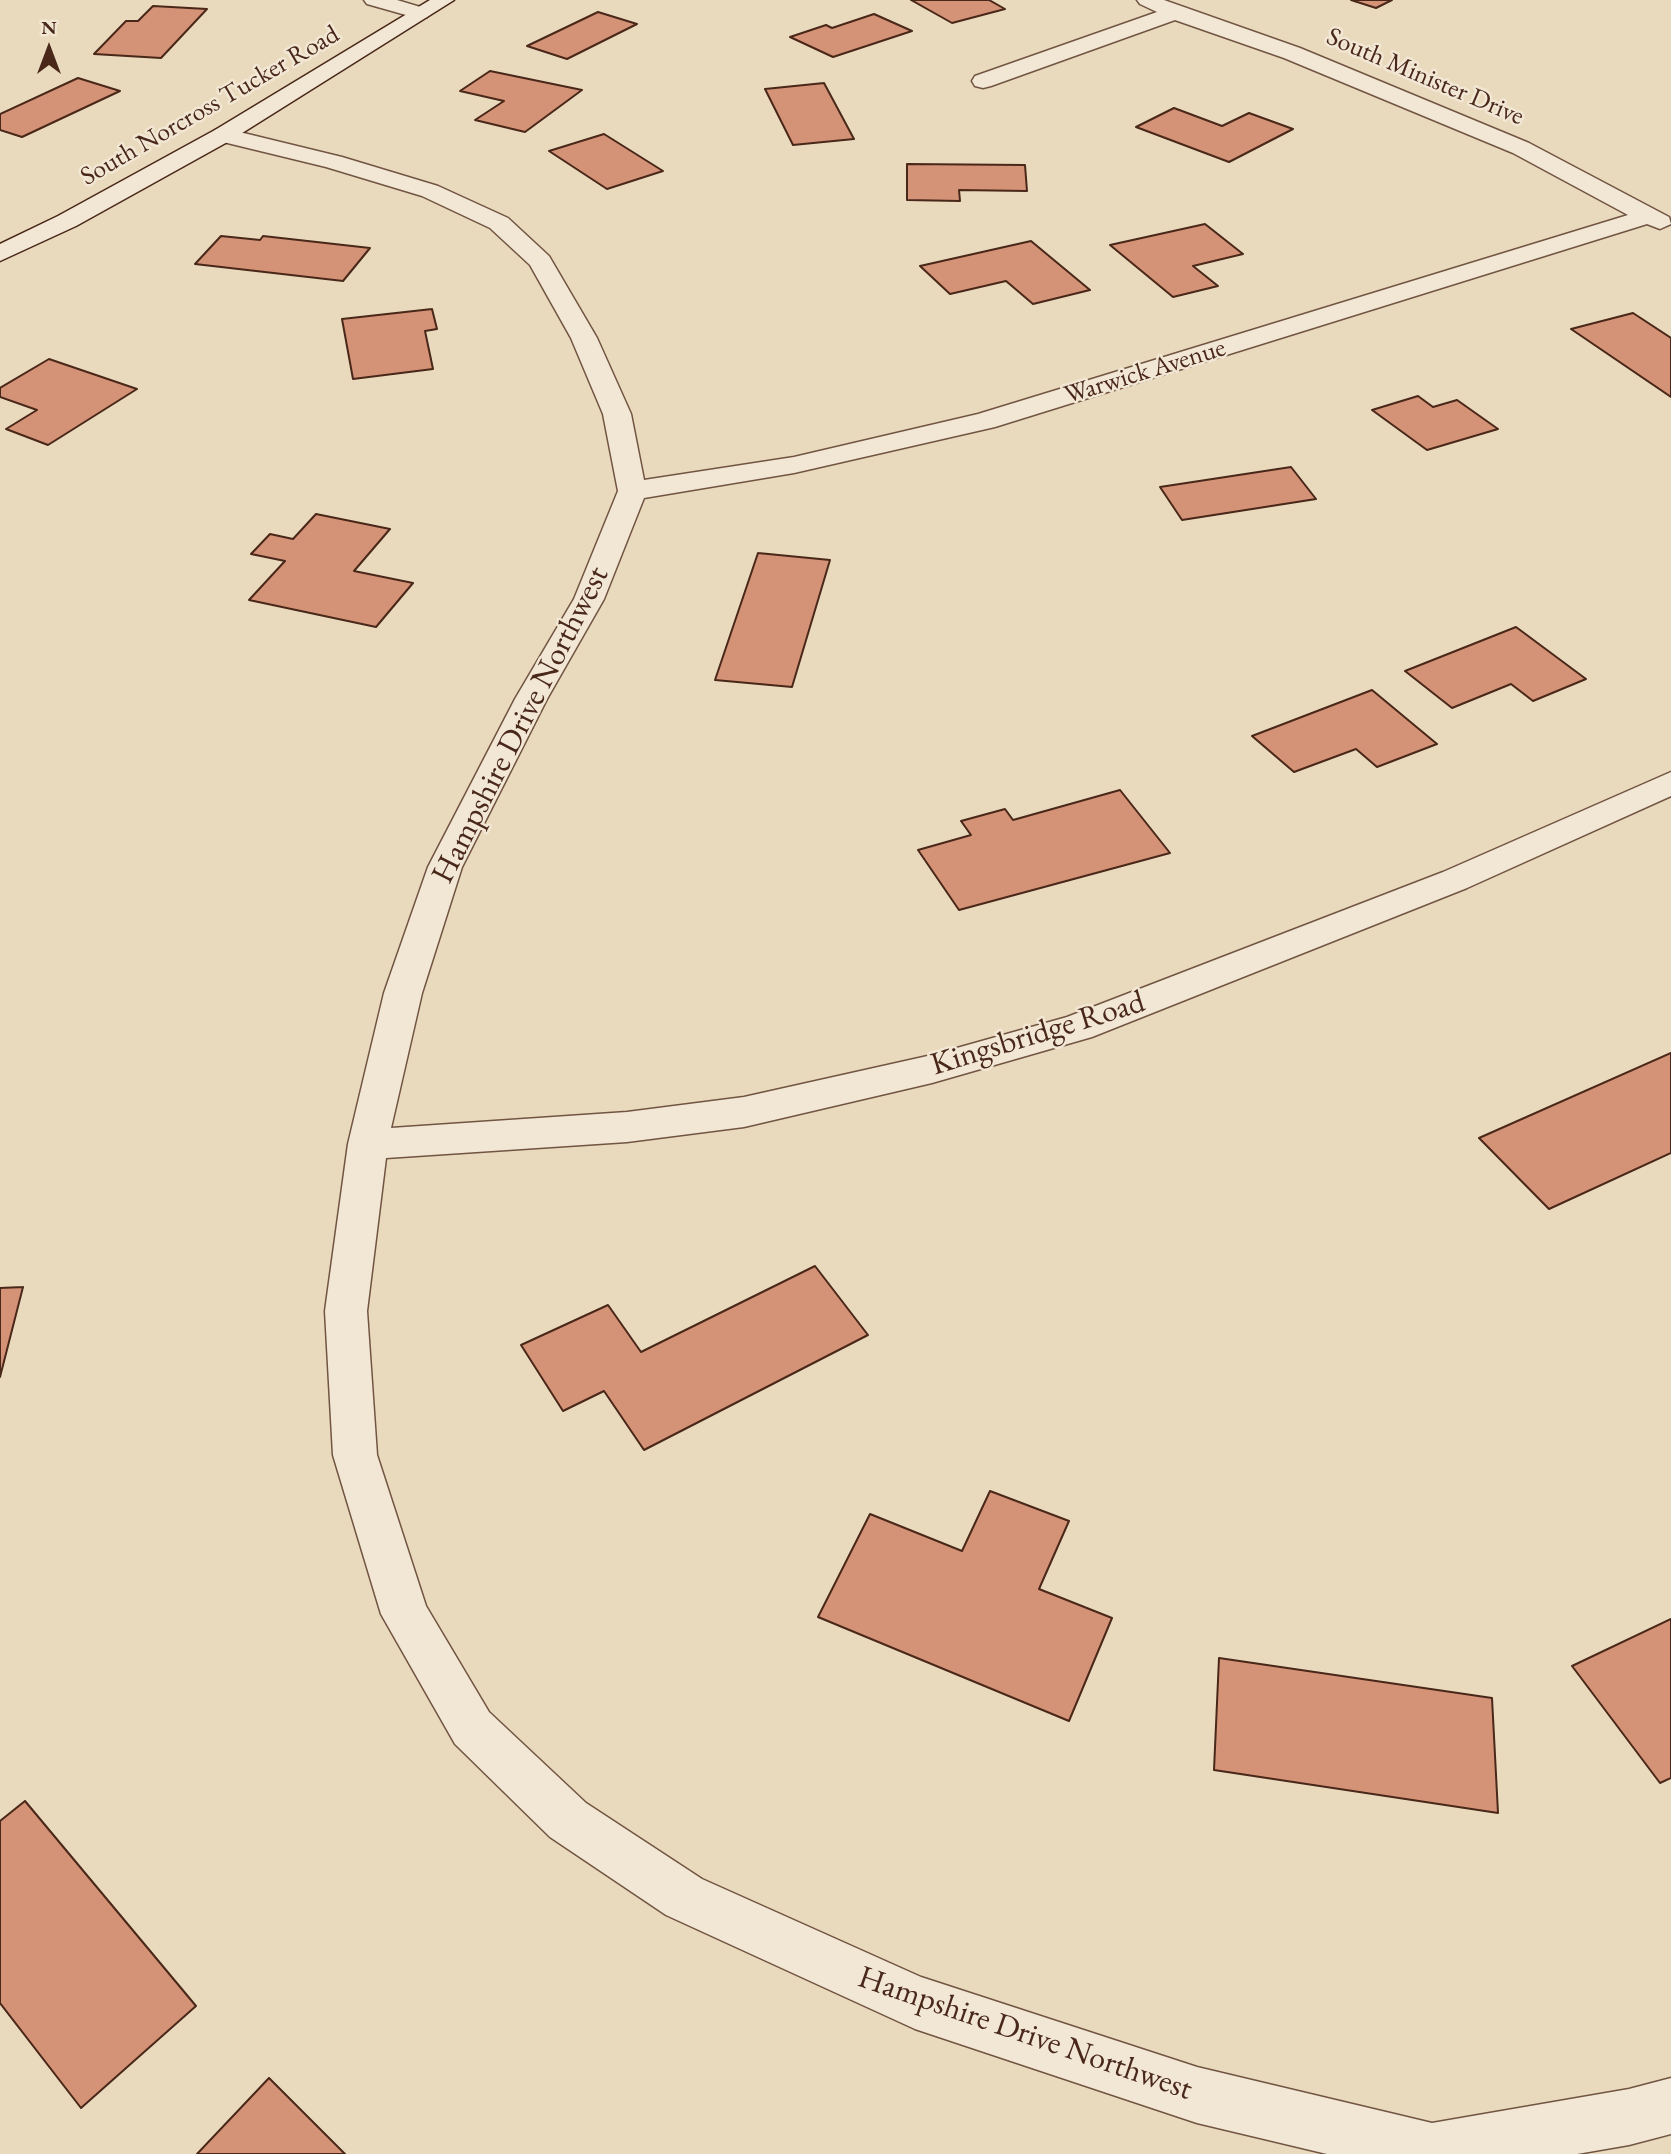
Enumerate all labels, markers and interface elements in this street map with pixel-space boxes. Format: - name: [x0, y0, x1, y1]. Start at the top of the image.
- north arrow: [14, 14, 84, 84]
- text: N: [41, 15, 57, 40]
- street label: South Norcross Tucker Road: [75, 19, 345, 193]
- street label: South Minister Drive: [1322, 21, 1528, 133]
- street label: Warwick Avenue: [1061, 333, 1229, 411]
- street label: Hampshire Drive Northwest: [424, 560, 618, 890]
- street label: Kingsbridge Road: [926, 983, 1150, 1085]
- street label: Hampshire Drive Northwest: [853, 1959, 1197, 2109]

